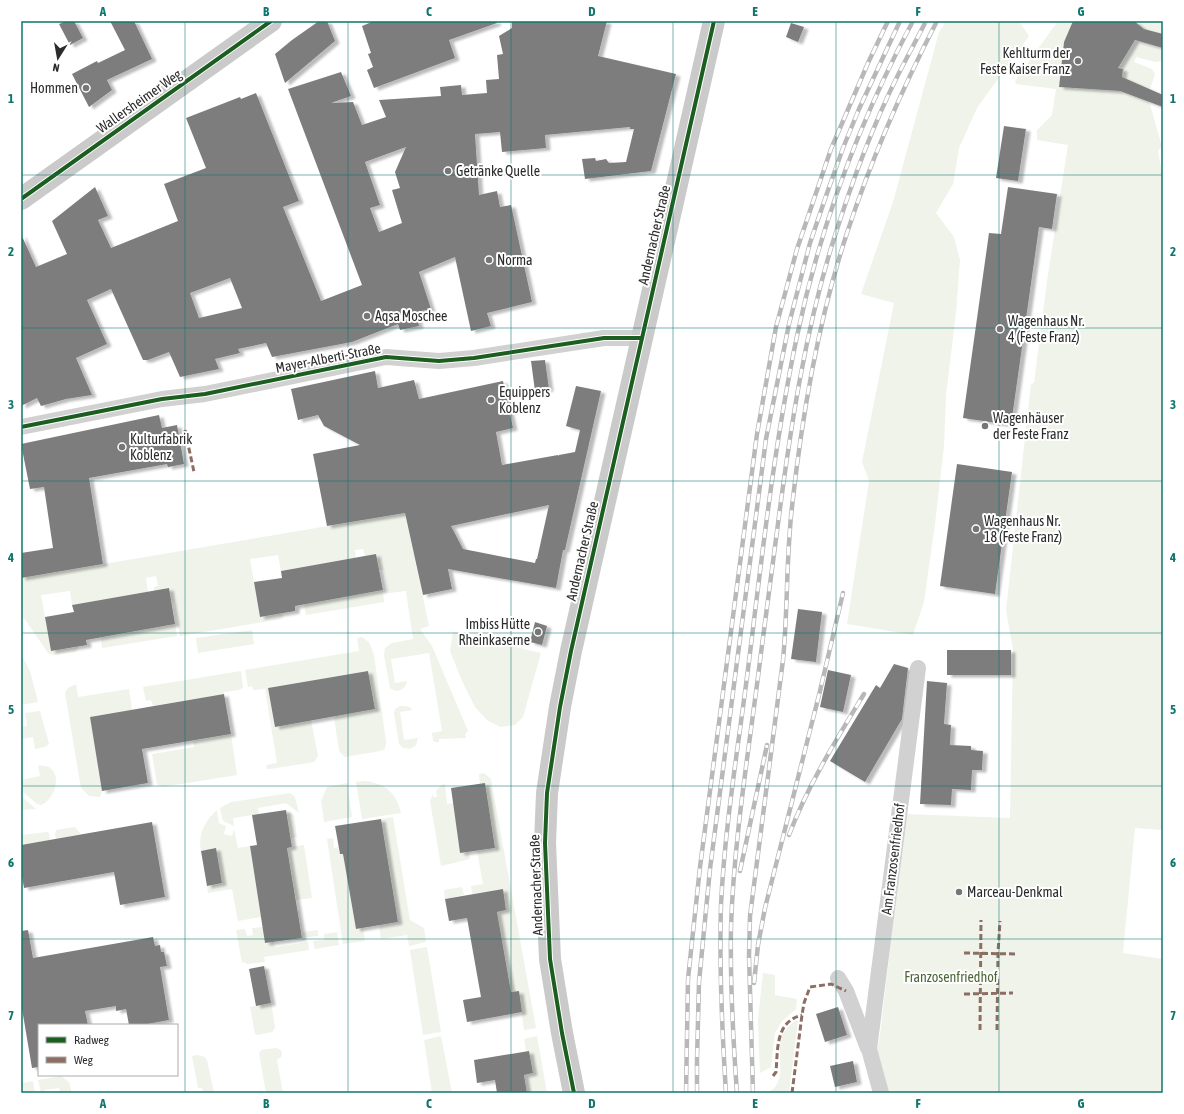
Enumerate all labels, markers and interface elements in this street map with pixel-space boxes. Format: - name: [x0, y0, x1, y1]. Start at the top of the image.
- text: A: [99, 4, 107, 19]
- text: B: [263, 4, 270, 19]
- text: C: [426, 4, 432, 19]
- text: D: [588, 4, 596, 19]
- text: E: [752, 4, 758, 19]
- text: F: [915, 4, 921, 19]
- text: G: [1078, 4, 1085, 19]
- north arrow: [38, 38, 78, 78]
- place label: Kehlturm der Feste Kaiser Franz: [980, 45, 1071, 77]
- marker: Kehlturm der Feste Kaiser Franz: [1073, 56, 1083, 66]
- text: N: [52, 61, 60, 74]
- street label: Wallersheimer Weg: [93, 66, 185, 136]
- place label: Hommen: [30, 80, 78, 96]
- marker: Hommen: [81, 83, 91, 93]
- text: 1: [8, 91, 14, 106]
- text: 1: [1170, 91, 1176, 106]
- place label: Getränke Quelle: [456, 163, 540, 179]
- marker: Getränke Quelle: [443, 166, 453, 176]
- street label: Andernacher Straße: [635, 184, 673, 286]
- text: 2: [8, 244, 14, 259]
- text: 2: [1170, 244, 1176, 259]
- place label: Norma: [497, 252, 533, 268]
- marker: Norma: [484, 255, 494, 265]
- place label: Aqsa Moschee: [375, 308, 447, 324]
- marker: Aqsa Moschee: [362, 311, 372, 321]
- place label: Wagenhaus Nr. 4 (Feste Franz): [1008, 313, 1084, 345]
- marker: Wagenhaus Nr. 4 (Feste Franz): [995, 324, 1005, 334]
- street label: Mayer-Alberti-Straße: [274, 340, 382, 376]
- place label: Equippers Koblenz: [499, 384, 550, 416]
- marker: Equippers Koblenz: [486, 395, 496, 405]
- text: 3: [8, 397, 14, 412]
- text: 3: [1170, 397, 1176, 412]
- place label: Wagenhäuser der Feste Franz: [993, 410, 1068, 442]
- marker: Wagenhäuser der Feste Franz: [980, 421, 990, 431]
- place label: Kulturfabrik Koblenz: [130, 431, 193, 463]
- marker: Kulturfabrik Koblenz: [117, 442, 127, 452]
- street label: Andernacher Straße: [563, 500, 601, 602]
- place label: Wagenhaus Nr. 18 (Feste Franz): [984, 513, 1062, 545]
- marker: Wagenhaus Nr. 18 (Feste Franz): [971, 524, 981, 534]
- text: 4: [7, 550, 14, 565]
- text: 4: [1169, 550, 1176, 565]
- place label: Imbiss Hütte Rheinkaserne: [459, 616, 530, 648]
- marker: Imbiss Hütte Rheinkaserne: [533, 627, 543, 637]
- text: 5: [8, 702, 14, 717]
- text: 5: [1170, 702, 1176, 717]
- street label: Am Franzosenfriedhof: [878, 802, 908, 916]
- street label: Andernacher Straße: [526, 834, 546, 936]
- text: 6: [8, 855, 14, 870]
- text: 6: [1170, 855, 1176, 870]
- place label: Marceau-Denkmal: [967, 884, 1063, 900]
- marker: Marceau-Denkmal: [954, 887, 964, 897]
- park label: Franzosenfriedhof: [904, 969, 998, 985]
- text: 7: [8, 1008, 14, 1023]
- text: 7: [1170, 1008, 1176, 1023]
- legend: [38, 1024, 178, 1076]
- text: Radweg: [74, 1033, 110, 1047]
- text: Weg: [74, 1053, 94, 1067]
- text: A: [99, 1096, 107, 1111]
- text: B: [263, 1096, 270, 1111]
- text: C: [426, 1096, 432, 1111]
- text: D: [588, 1096, 596, 1111]
- text: E: [752, 1096, 758, 1111]
- text: F: [915, 1096, 921, 1111]
- text: G: [1078, 1096, 1085, 1111]

